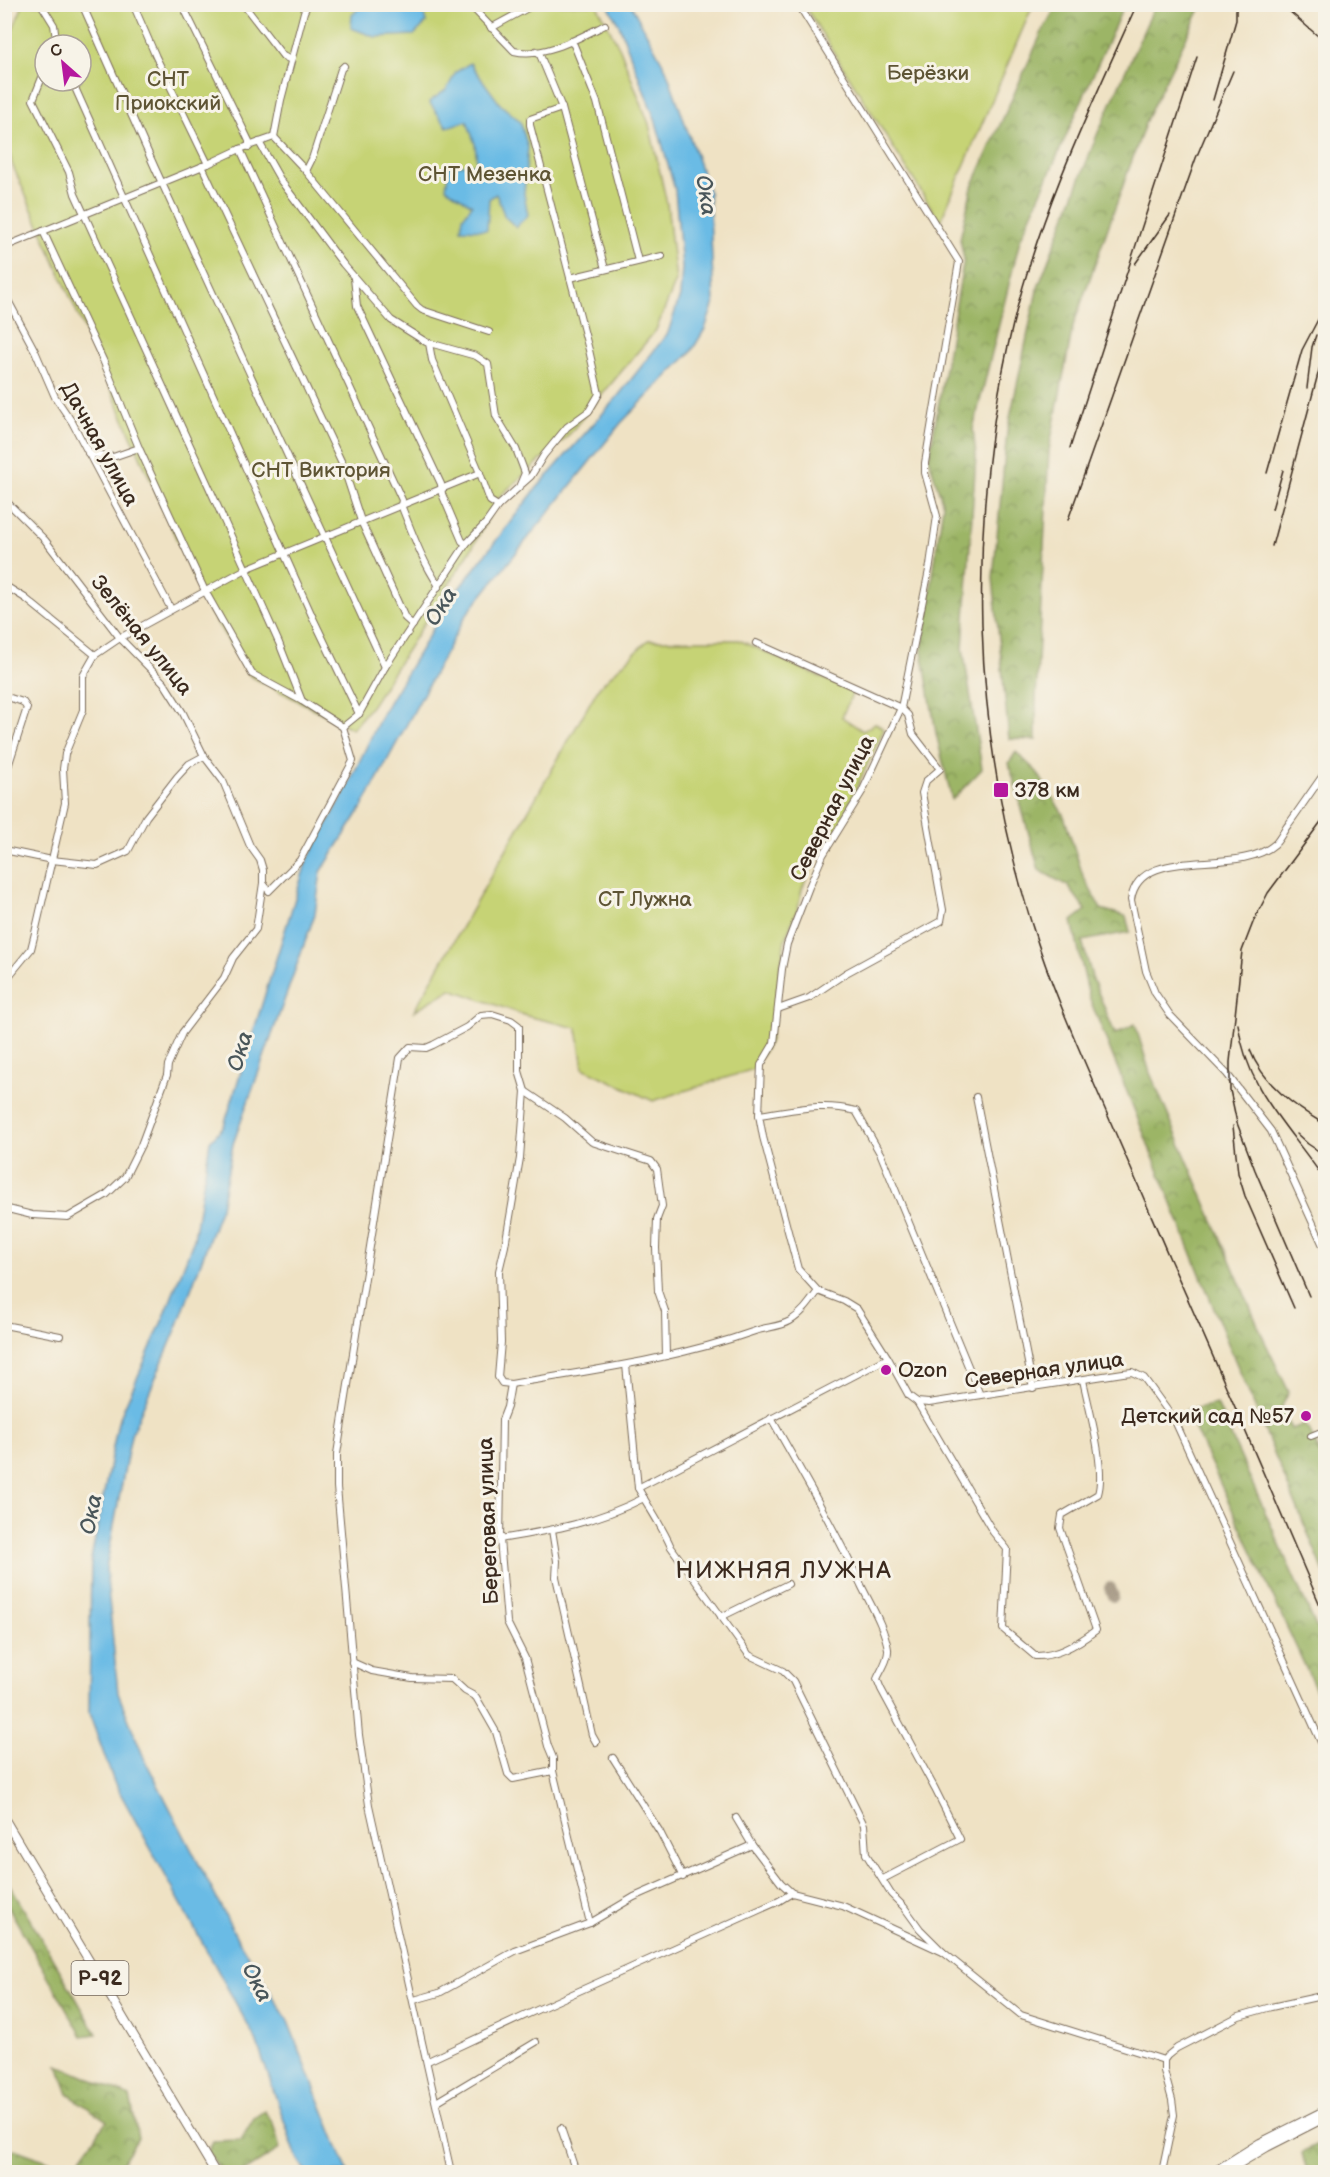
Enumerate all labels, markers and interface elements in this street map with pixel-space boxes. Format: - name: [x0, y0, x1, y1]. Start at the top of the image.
- north arrow: [33, 33, 93, 93]
- text: С: [47, 40, 66, 62]
- park label: Берёзки: [887, 61, 969, 86]
- park label: СНТ Приокский: [115, 67, 221, 116]
- park label: СНТ Мезенка: [418, 162, 552, 187]
- water label: Ока: [689, 173, 722, 217]
- street label: Дачная улица: [55, 378, 144, 511]
- park label: СНТ Виктория: [251, 458, 391, 483]
- street label: Зелёная улица: [86, 570, 198, 701]
- water label: Ока: [419, 582, 463, 631]
- street label: Северная улица: [785, 731, 880, 885]
- place label: 378 км: [1014, 778, 1080, 803]
- marker: 378 км: [992, 781, 1010, 799]
- park label: СТ Лужна: [598, 887, 693, 912]
- water label: Ока: [222, 1028, 259, 1075]
- street label: Северная улица: [963, 1347, 1126, 1394]
- place label: Ozon: [898, 1358, 947, 1383]
- marker: Ozon: [879, 1363, 893, 1377]
- place label: Детский сад №57: [1121, 1404, 1295, 1429]
- marker: Детский сад №57: [1299, 1409, 1313, 1423]
- street label: Береговая улица: [473, 1436, 504, 1605]
- water label: Ока: [74, 1492, 109, 1537]
- district label: НИЖНЯЯ ЛУЖНА: [676, 1556, 892, 1585]
- water label: Ока: [235, 1958, 278, 2007]
- road number: Р-92: [72, 1961, 128, 1995]

